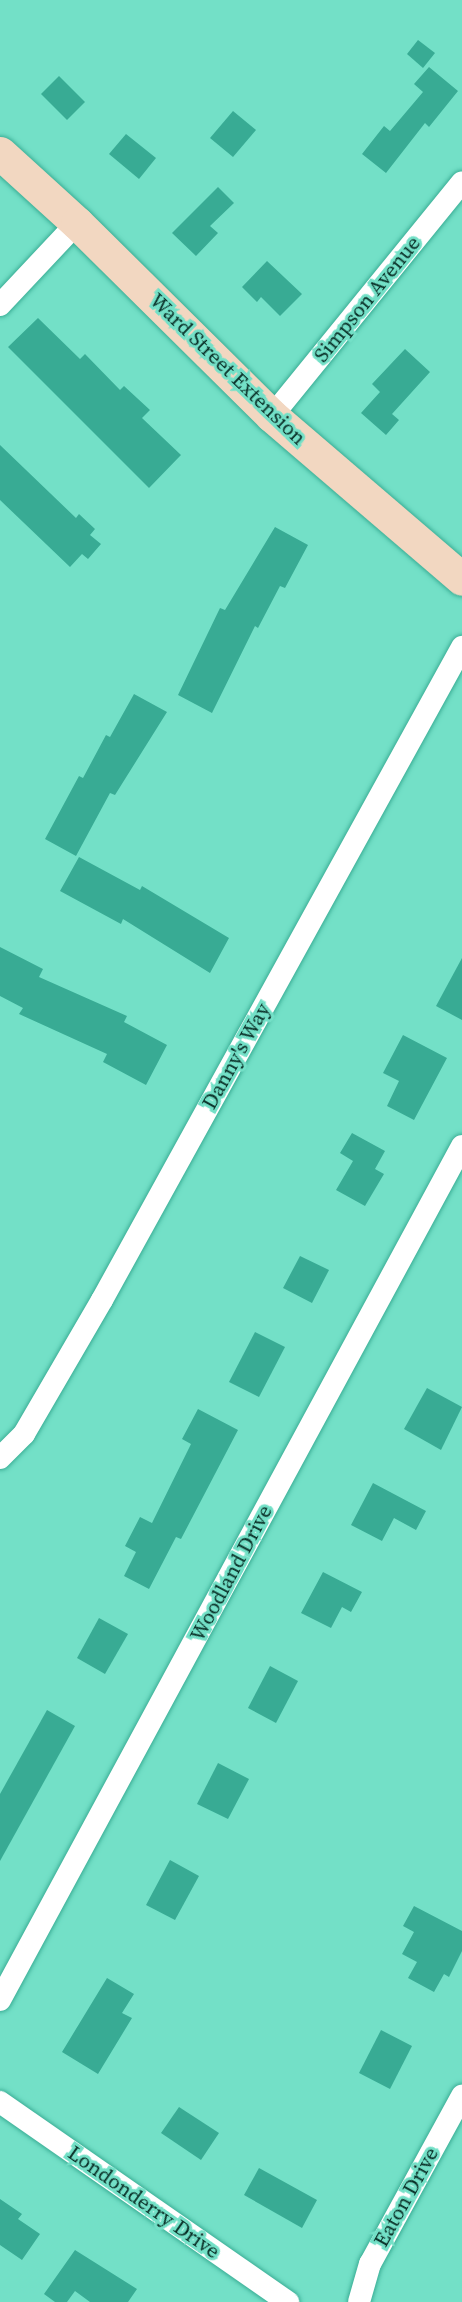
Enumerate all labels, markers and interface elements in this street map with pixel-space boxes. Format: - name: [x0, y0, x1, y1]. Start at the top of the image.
- street label: Simpson Avenue: [308, 231, 426, 367]
- street label: Ward Street Extension: [145, 288, 311, 450]
- street label: Danny's Way: [196, 998, 276, 1114]
- street label: Woodland Drive: [185, 1501, 277, 1645]
- street label: Londonderry Drive: [63, 2140, 225, 2264]
- street label: Eaton Drive: [368, 2143, 444, 2251]

